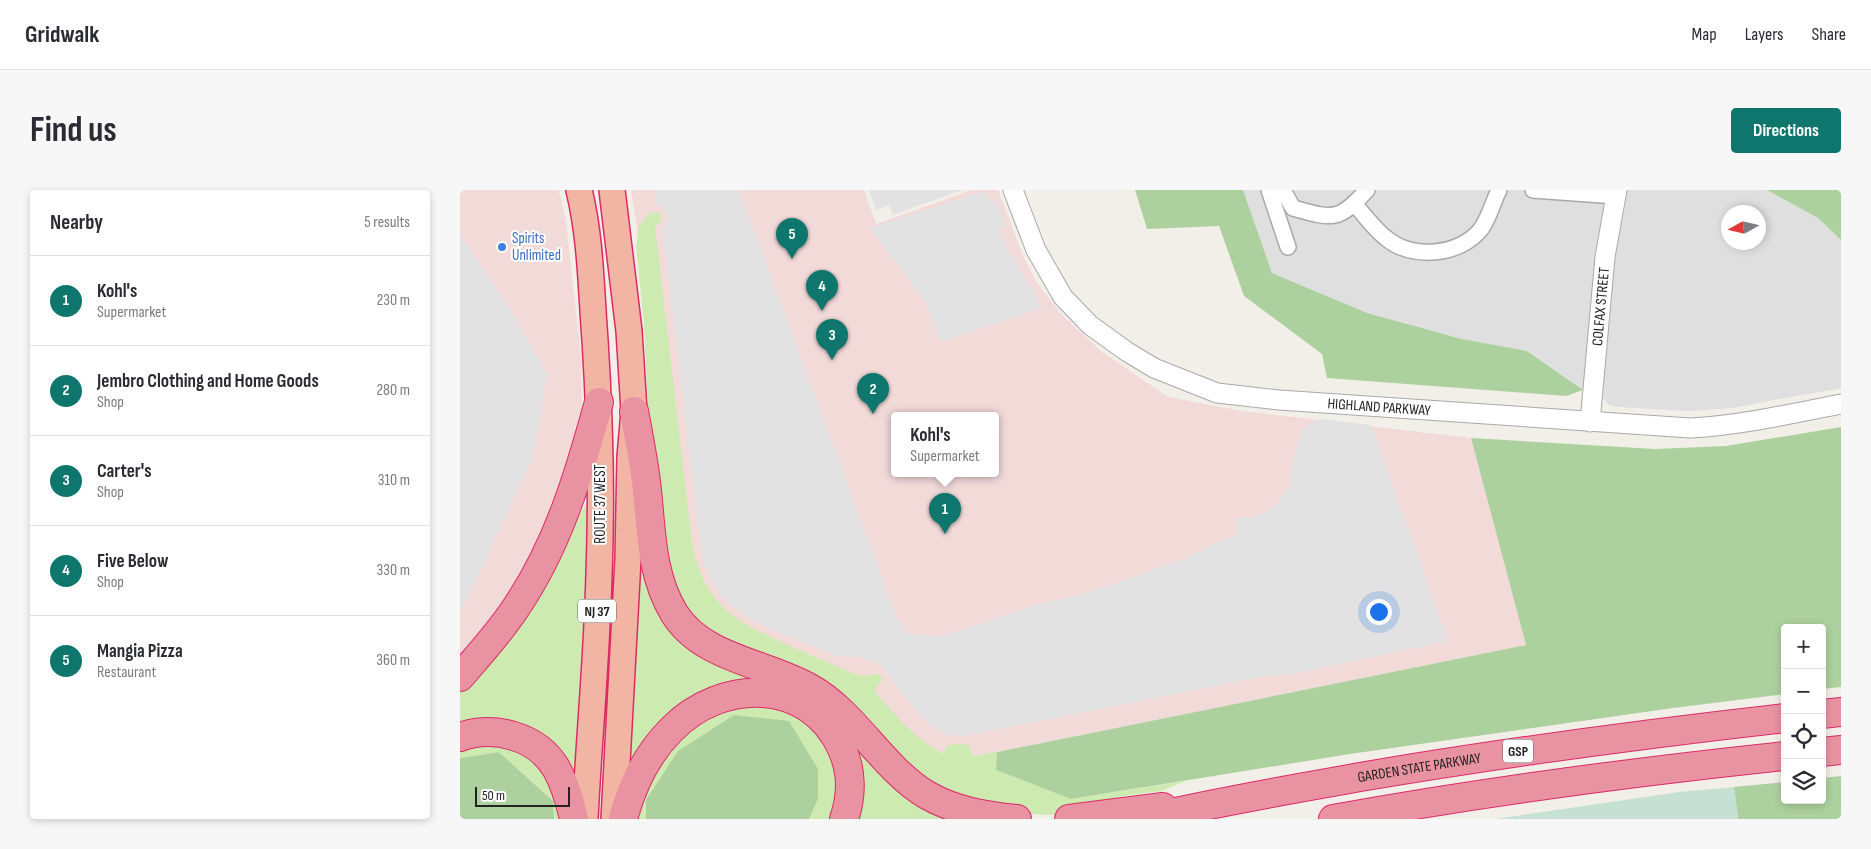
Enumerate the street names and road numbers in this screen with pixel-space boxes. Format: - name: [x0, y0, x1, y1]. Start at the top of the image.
- street label: COLFAX STREET: [1587, 266, 1614, 347]
- street label: HIGHLAND PARKWAY: [1327, 394, 1432, 420]
- street label: ROUTE 37 WEST: [591, 464, 610, 544]
- road number: NJ 37: [578, 600, 616, 622]
- road number: GSP: [1503, 740, 1533, 762]
- street label: GARDEN STATE PARKWAY: [1356, 748, 1483, 787]

